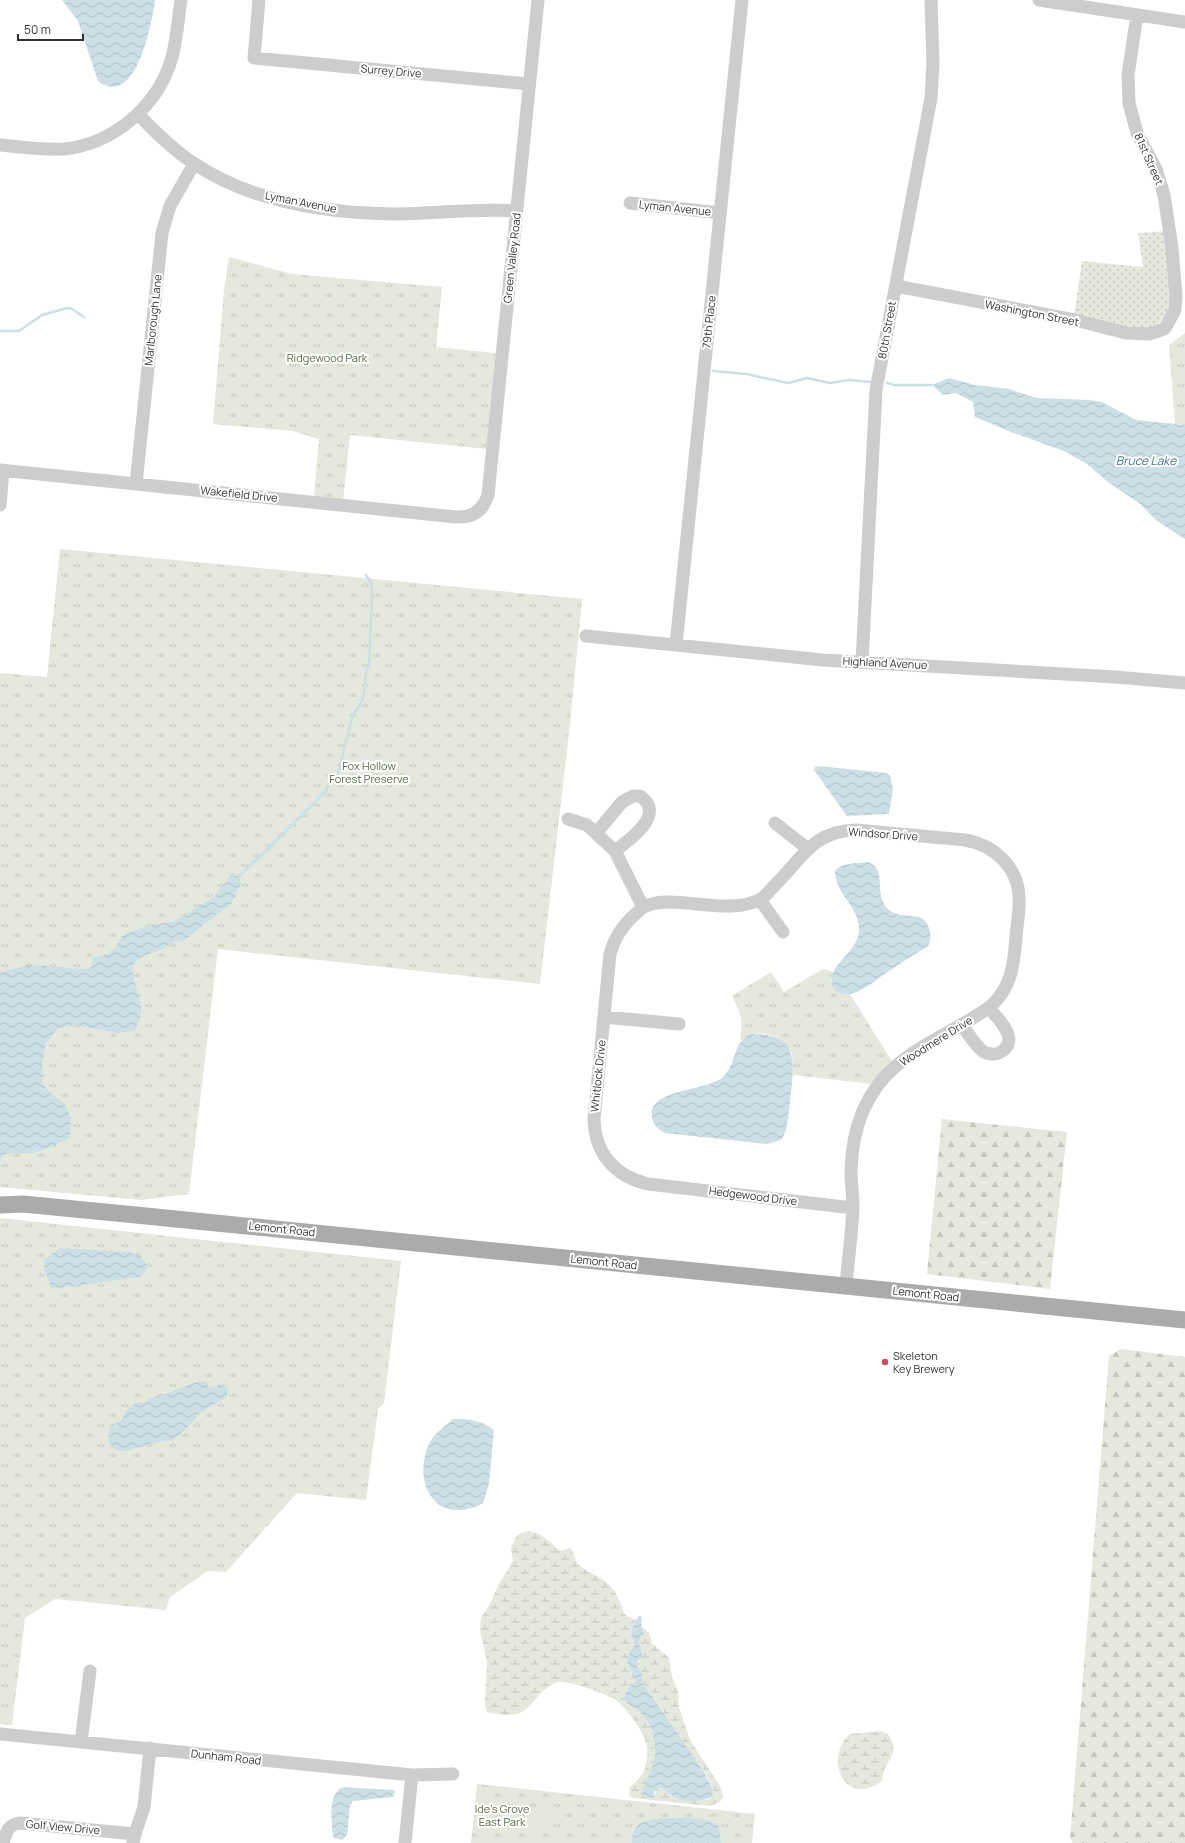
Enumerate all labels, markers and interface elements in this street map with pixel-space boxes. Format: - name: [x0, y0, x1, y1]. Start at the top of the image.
- scale bar: [18, 16, 83, 42]
- text: 50 m: [24, 21, 51, 38]
- street label: Surrey Drive: [360, 60, 423, 81]
- street label: 81st Street: [1131, 130, 1168, 187]
- street label: Lyman Avenue: [264, 187, 339, 216]
- street label: Lyman Avenue: [638, 196, 713, 219]
- street label: Green Valley Road: [499, 212, 524, 304]
- street label: Marlborough Lane: [140, 273, 165, 366]
- street label: 79th Place: [698, 294, 719, 349]
- street label: Washington Street: [984, 296, 1080, 329]
- street label: 80th Street: [874, 300, 899, 360]
- park label: Ridgewood Park: [287, 350, 368, 365]
- water label: Bruce Lake: [1116, 452, 1177, 469]
- street label: Wakefield Drive: [200, 482, 279, 505]
- street label: Highland Avenue: [842, 653, 928, 672]
- park label: Fox Hollow Forest Preserve: [329, 758, 409, 786]
- street label: Windsor Drive: [848, 824, 919, 843]
- street label: Woodmere Drive: [897, 1012, 975, 1069]
- street label: Whitlock Drive: [586, 1039, 609, 1113]
- street label: Hedgewood Drive: [708, 1183, 799, 1208]
- street label: Lemont Road: [248, 1218, 316, 1239]
- street label: Lemont Road: [570, 1251, 638, 1272]
- street label: Lemont Road: [892, 1283, 960, 1304]
- place label: Skeleton Key Brewery: [893, 1348, 955, 1376]
- marker: Skeleton Key Brewery: [880, 1357, 890, 1367]
- street label: Dunham Road: [190, 1745, 262, 1768]
- park label: Ide's Grove East Park: [475, 1801, 530, 1829]
- street label: Golf View Drive: [25, 1816, 101, 1837]

